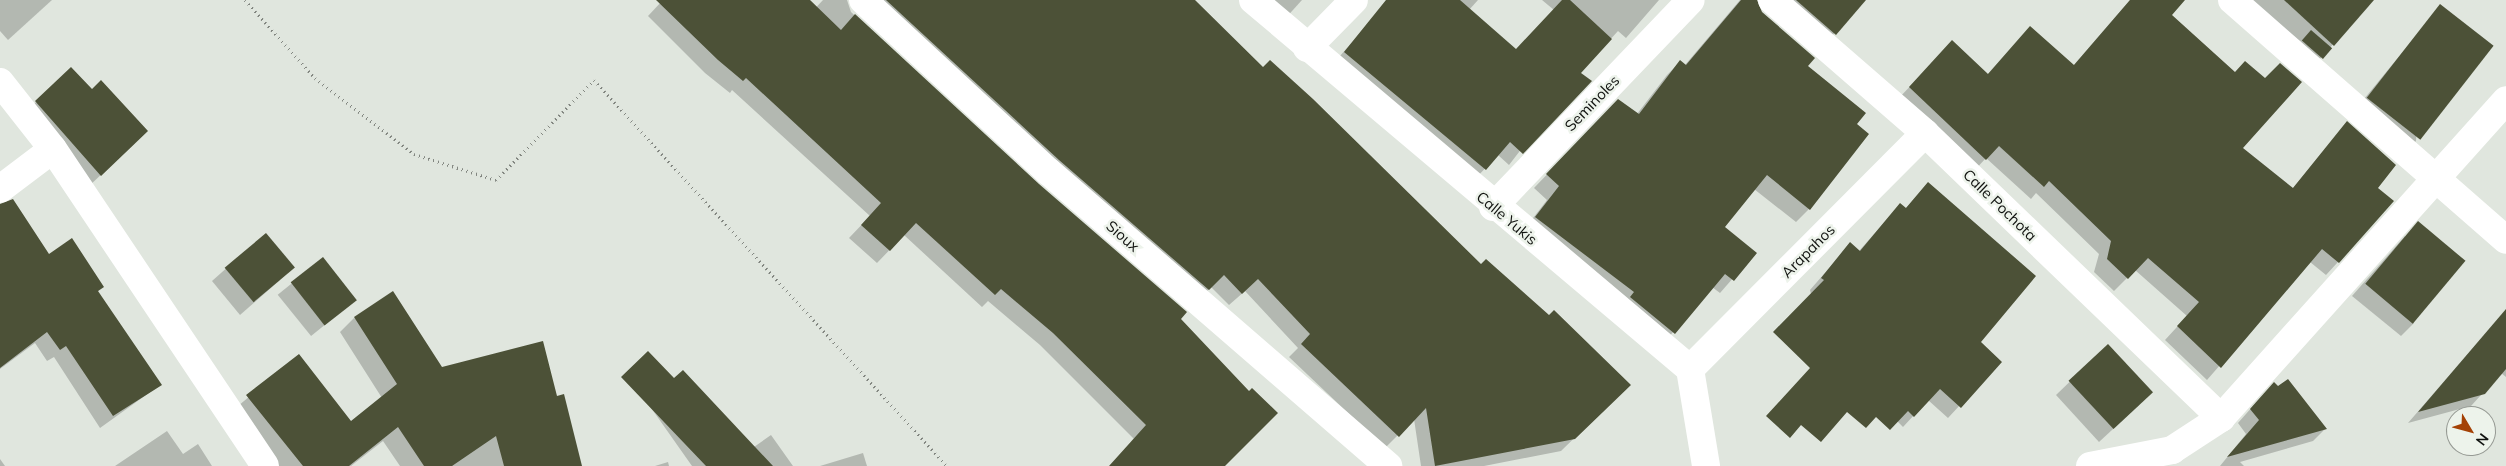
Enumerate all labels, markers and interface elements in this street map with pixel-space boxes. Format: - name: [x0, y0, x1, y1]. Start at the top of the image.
- street label: Seminoles: [1561, 71, 1623, 135]
- street label: Calle Pochota: [1960, 165, 2040, 245]
- street label: Calle Yukis: [1473, 187, 1541, 249]
- street label: Sioux: [1103, 217, 1143, 255]
- street label: Arapahos: [1778, 221, 1838, 281]
- north arrow: [2446, 406, 2496, 456]
- text: N: [2472, 430, 2493, 449]

